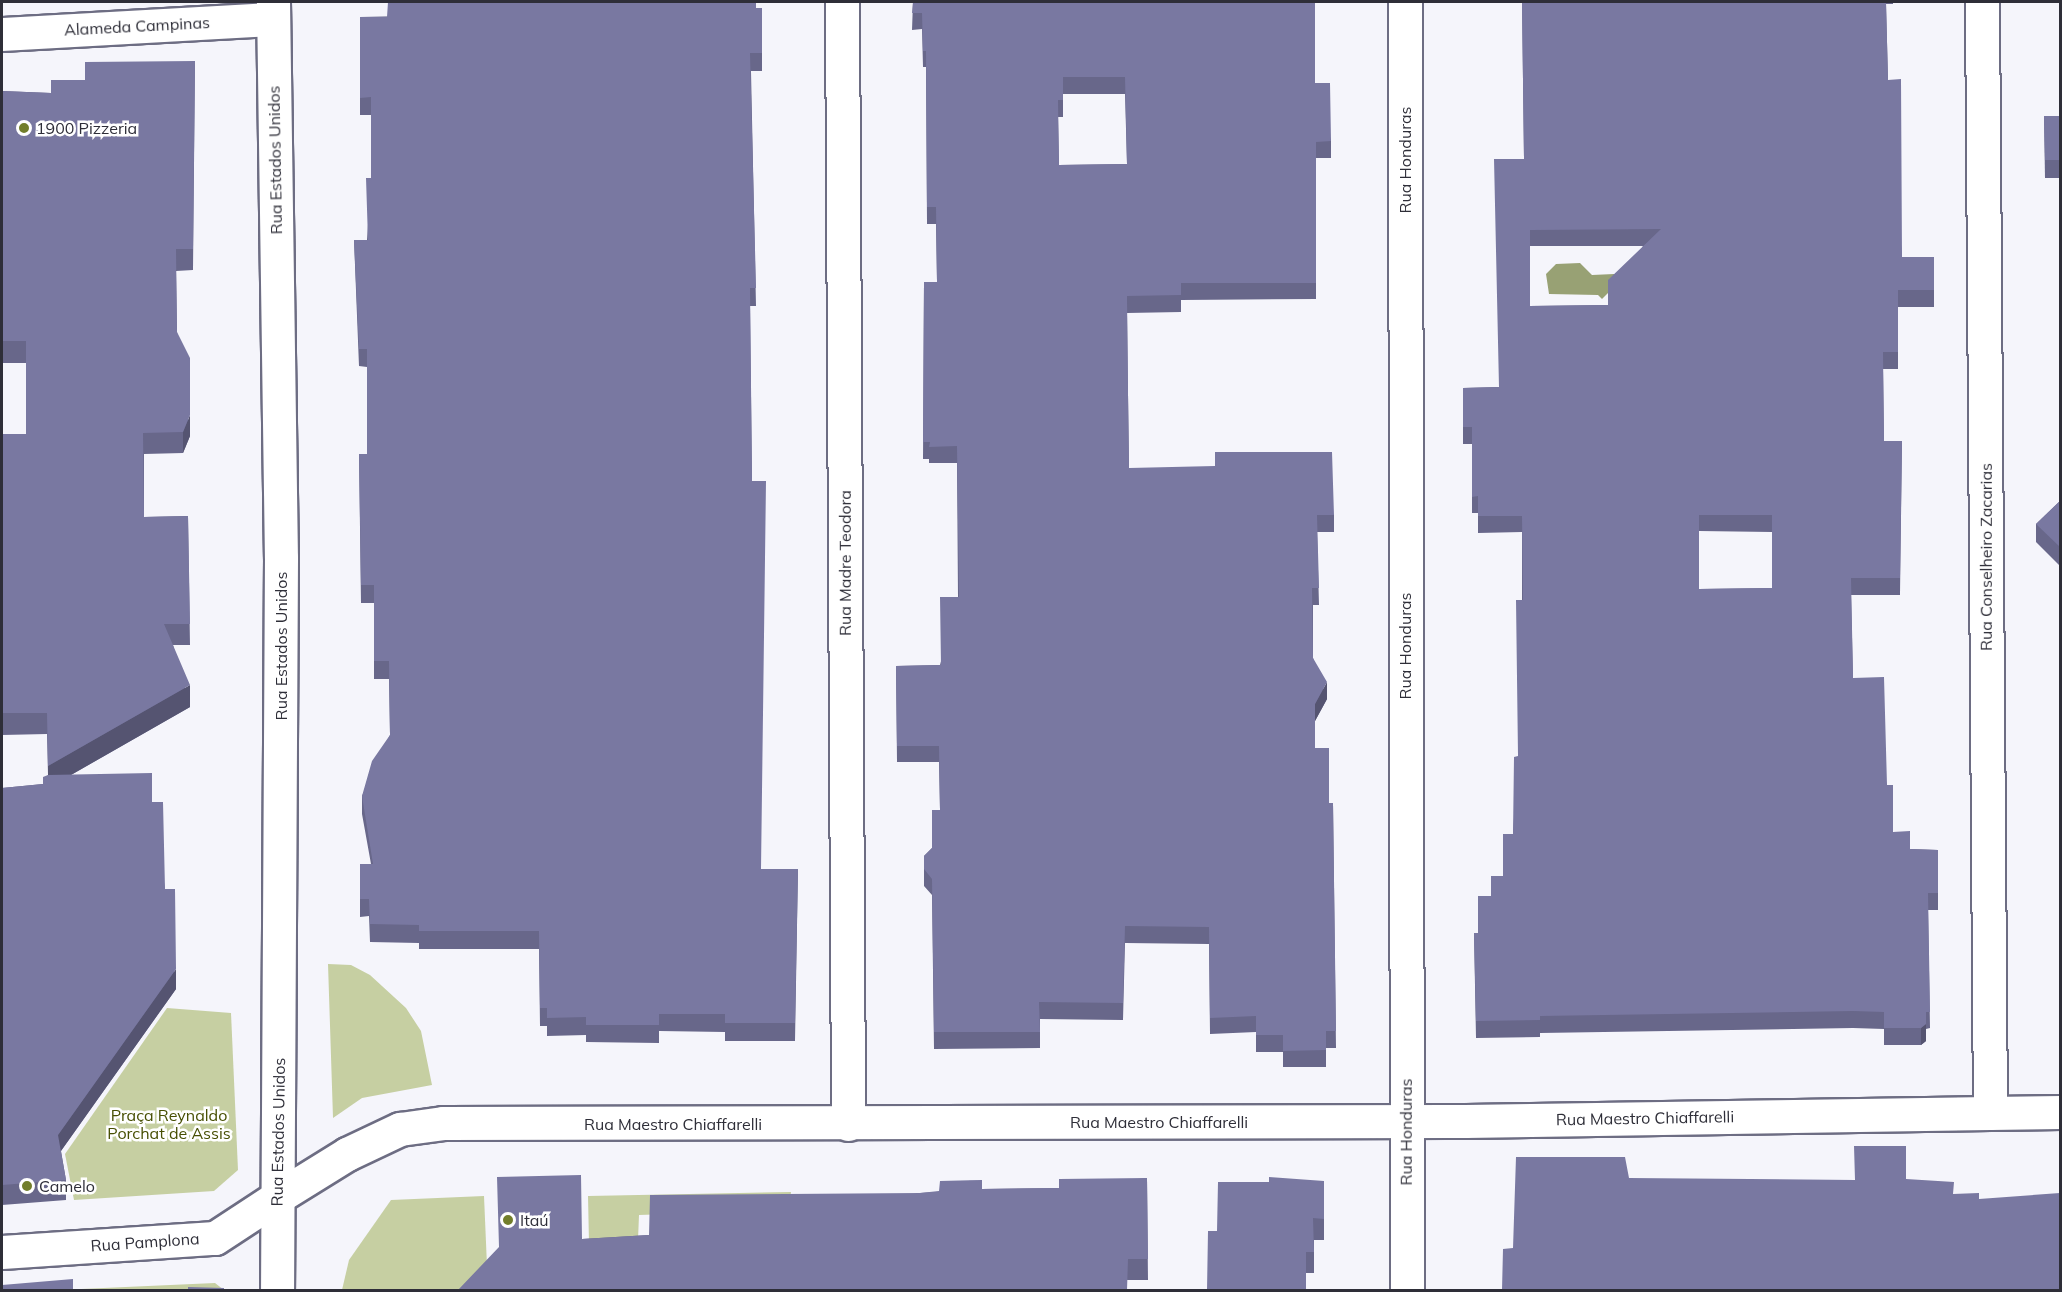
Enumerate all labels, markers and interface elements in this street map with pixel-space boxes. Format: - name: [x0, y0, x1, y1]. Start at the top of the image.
- street label: Alameda Campinas: [64, 13, 210, 39]
- street label: Rua Estados Unidos: [264, 85, 286, 235]
- street label: Rua Honduras: [1395, 107, 1415, 213]
- place label: 1900 Pizzeria: [36, 118, 137, 138]
- marker: 1900 Pizzeria: [17, 121, 31, 135]
- street label: Rua Conselheiro Zacarias: [1976, 463, 1996, 651]
- street label: Rua Madre Teodora: [835, 490, 855, 636]
- street label: Rua Estados Unidos: [271, 572, 291, 720]
- street label: Rua Honduras: [1395, 593, 1415, 699]
- street label: Rua Estados Unidos: [267, 1057, 289, 1207]
- street label: Rua Honduras: [1396, 1079, 1416, 1185]
- park label: Praça Reynaldo Porchat de Assis: [107, 1105, 231, 1143]
- street label: Rua Maestro Chiaffarelli: [1556, 1107, 1734, 1129]
- street label: Rua Maestro Chiaffarelli: [1070, 1112, 1248, 1132]
- street label: Rua Maestro Chiaffarelli: [584, 1114, 762, 1134]
- place label: Camelo: [39, 1176, 95, 1196]
- marker: Camelo: [20, 1179, 34, 1193]
- place label: Itaú: [520, 1210, 549, 1230]
- marker: Itaú: [501, 1213, 515, 1227]
- street label: Rua Pamplona: [90, 1229, 200, 1255]

